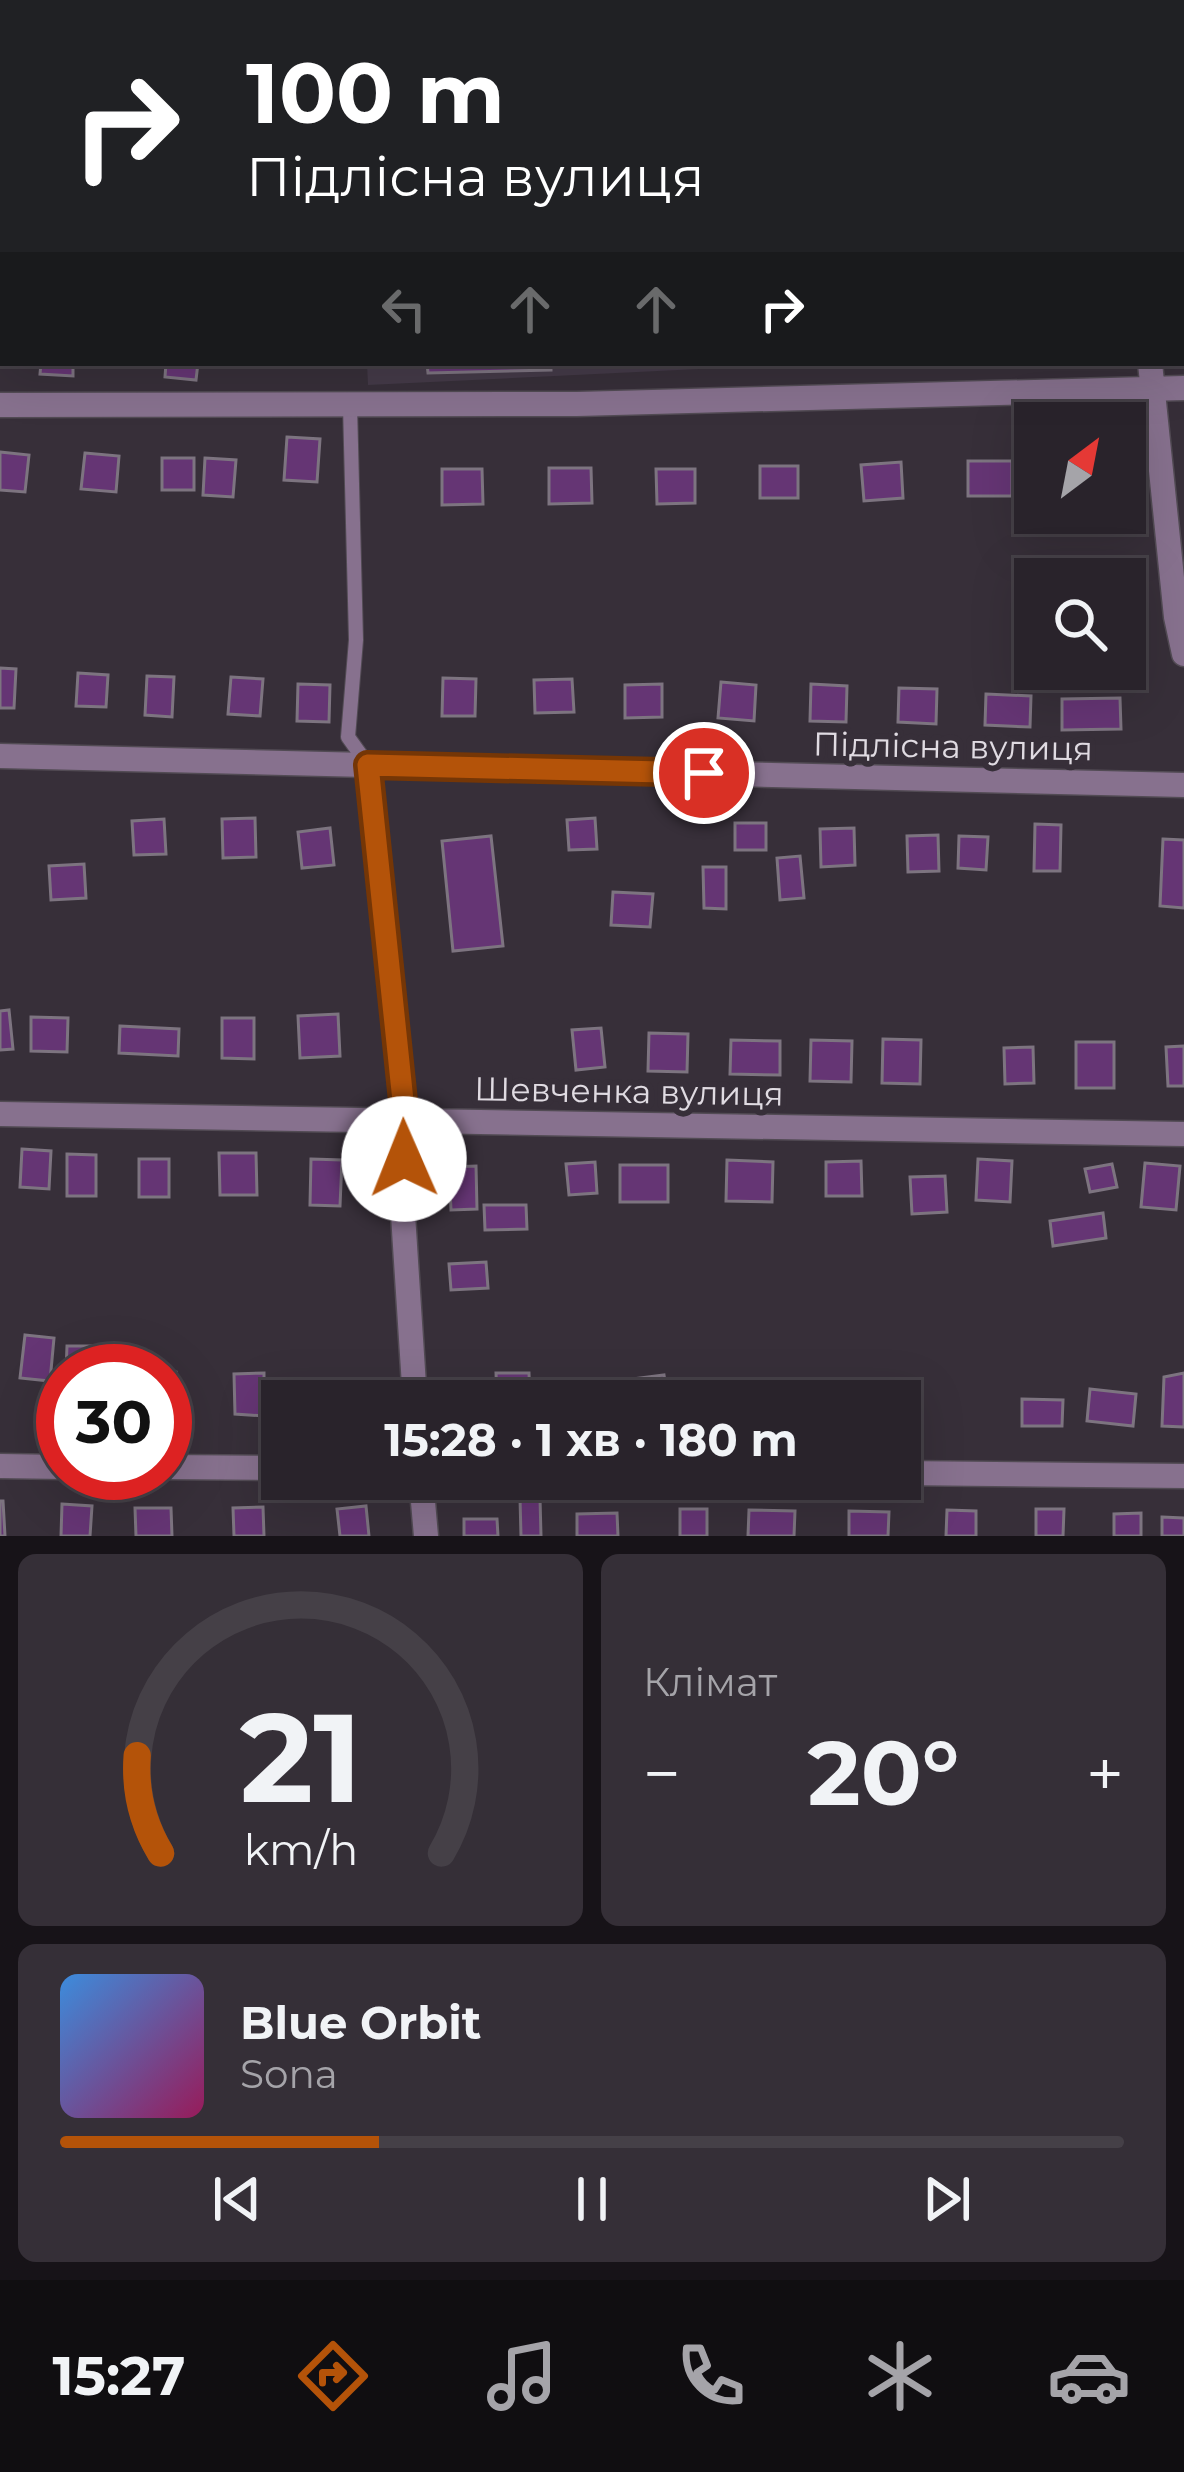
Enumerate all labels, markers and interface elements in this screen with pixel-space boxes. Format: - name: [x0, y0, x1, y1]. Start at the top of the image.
- text: 100 m: [246, 42, 505, 144]
- icon: right: [48, 48, 204, 204]
- text: Підлісна вулиця: [246, 144, 704, 210]
- icon: left: [371, 276, 437, 342]
- icon: ahead: [497, 276, 563, 342]
- icon: ahead: [623, 276, 689, 342]
- icon: right: [749, 276, 815, 342]
- north arrow: [1014, 402, 1146, 534]
- map controls: [1014, 402, 1146, 690]
- button: search: [1014, 558, 1146, 690]
- pin: [653, 722, 755, 824]
- street label: Підлісна вулиця: [813, 724, 1093, 768]
- icon: arrive: [671, 740, 737, 806]
- street label: Шевченка вулиця: [474, 1068, 784, 1114]
- position arrow: [341, 1096, 467, 1222]
- speed limit sign: 30: [36, 1344, 192, 1500]
- text: 15:28 · 1 хв · 180 m: [384, 1412, 798, 1467]
- text: Клімат: [643, 1658, 777, 1706]
- text: 21: [239, 1681, 362, 1833]
- text: 20°: [808, 1718, 959, 1828]
- text: −: [643, 1733, 681, 1814]
- text: +: [1086, 1733, 1124, 1814]
- text: km/h: [243, 1823, 358, 1876]
- text: Blue Orbit: [240, 1995, 481, 2050]
- text: Sona: [240, 2050, 338, 2098]
- icon: previous: [204, 2166, 270, 2232]
- icon: pause: [559, 2166, 625, 2232]
- icon: next: [914, 2166, 980, 2232]
- icon: directions: [291, 2334, 375, 2418]
- icon: music: [480, 2334, 564, 2418]
- icon: phone: [669, 2334, 753, 2418]
- icon: climate: [858, 2334, 942, 2418]
- icon: car: [1047, 2334, 1131, 2418]
- text: 15:27: [53, 2343, 185, 2409]

